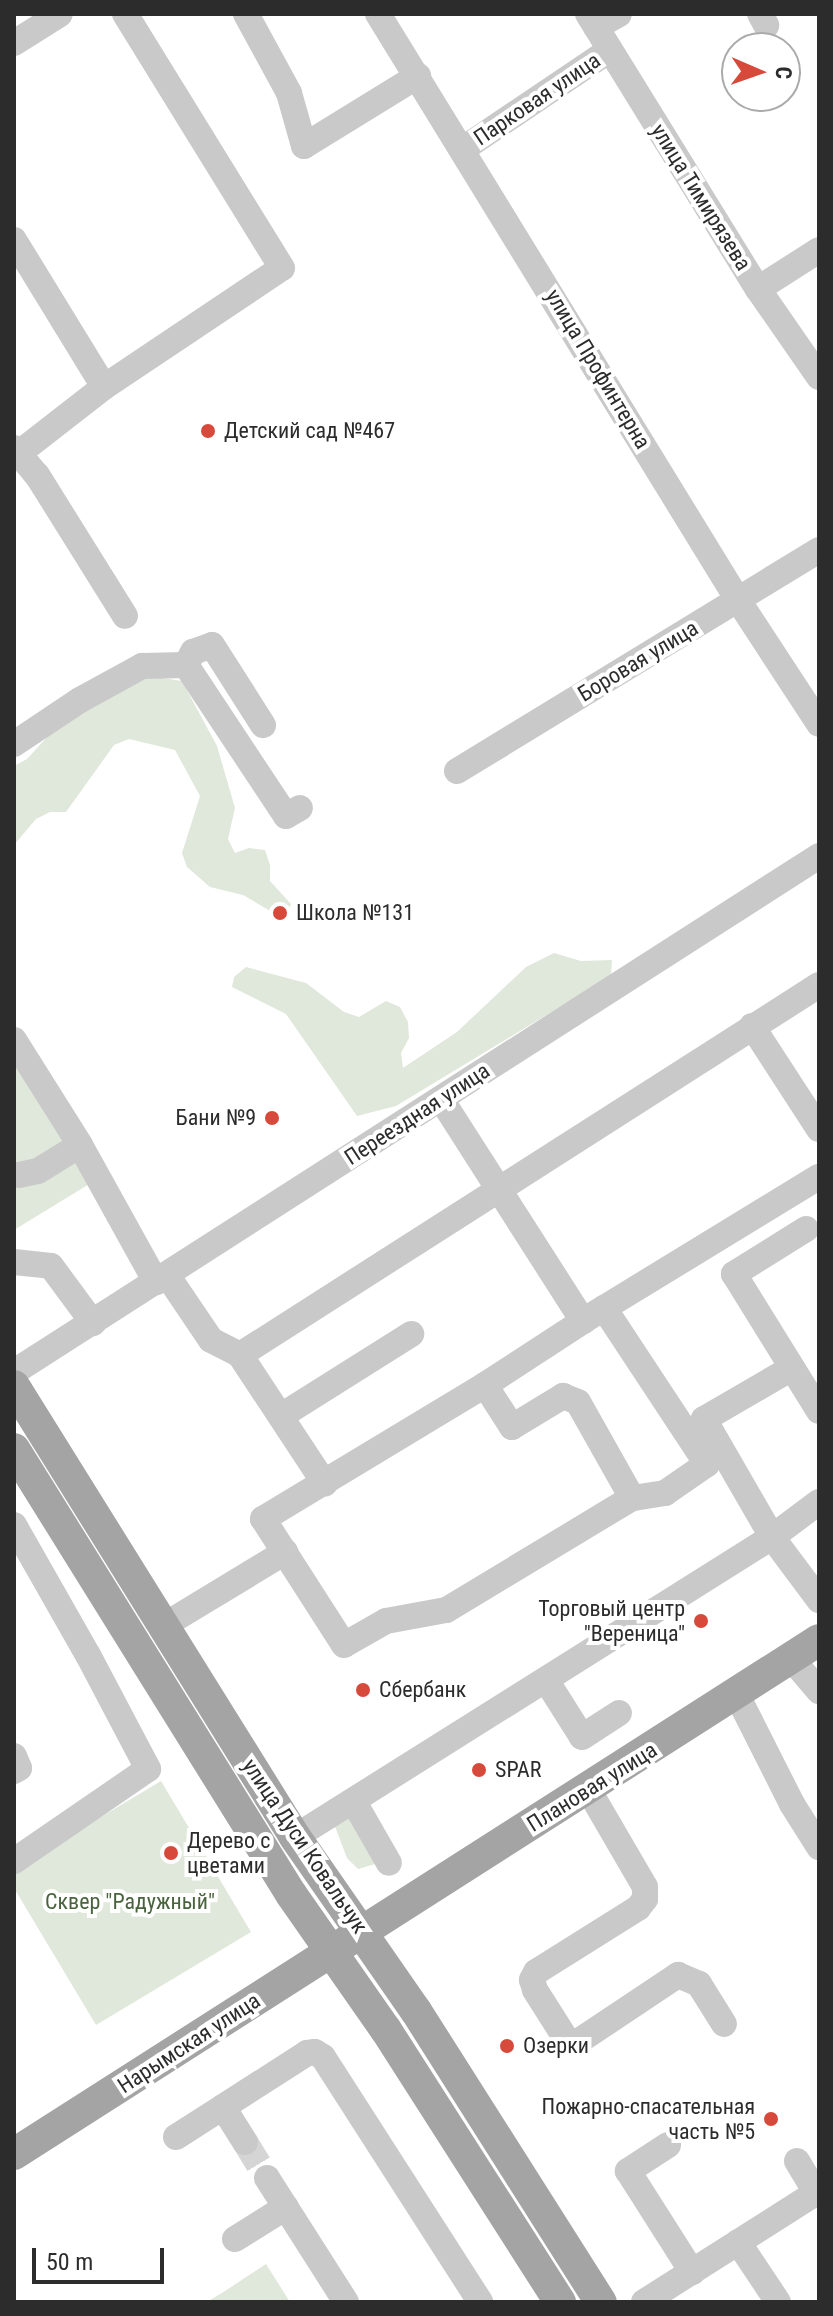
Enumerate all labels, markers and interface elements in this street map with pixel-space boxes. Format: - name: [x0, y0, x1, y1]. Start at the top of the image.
- north arrow: [721, 32, 801, 112]
- street label: Парковая улица: [469, 47, 605, 151]
- text: С: [771, 66, 796, 79]
- street label: улица Тимирязева: [645, 119, 757, 275]
- street label: улица Профинтерна: [540, 284, 656, 454]
- place label: Детский сад №467: [224, 418, 395, 444]
- marker: Детский сад №467: [199, 422, 217, 440]
- street label: Боровая улица: [573, 615, 703, 707]
- place label: Школа №131: [296, 900, 414, 926]
- marker: Школа №131: [271, 904, 289, 922]
- street label: Переездная улица: [339, 1057, 495, 1171]
- place label: Бани №9: [176, 1105, 256, 1131]
- marker: Бани №9: [263, 1109, 281, 1127]
- place label: Торговый центр "Вереница": [538, 1595, 685, 1646]
- marker: Торговый центр "Вереница": [692, 1612, 710, 1630]
- place label: Сбербанк: [379, 1677, 466, 1703]
- marker: Сбербанк: [354, 1681, 372, 1699]
- street label: Плановая улица: [522, 1737, 662, 1837]
- street label: улица Дуси Ковальчук: [237, 1754, 373, 1938]
- place label: SPAR: [495, 1757, 541, 1783]
- marker: SPAR: [470, 1761, 488, 1779]
- place label: Дерево с цветами: [187, 1827, 270, 1878]
- marker: Дерево с цветами: [162, 1844, 180, 1862]
- park label: Сквер "Радужный": [45, 1889, 215, 1915]
- street label: Нарымская улица: [113, 1987, 265, 2099]
- place label: Озерки: [523, 2033, 589, 2059]
- marker: Озерки: [498, 2037, 516, 2055]
- place label: Пожарно-спасательная часть №5: [542, 2093, 755, 2144]
- marker: Пожарно-спасательная часть №5: [762, 2110, 780, 2128]
- scale bar: [36, 2232, 168, 2282]
- text: 50 m: [46, 2248, 93, 2276]

